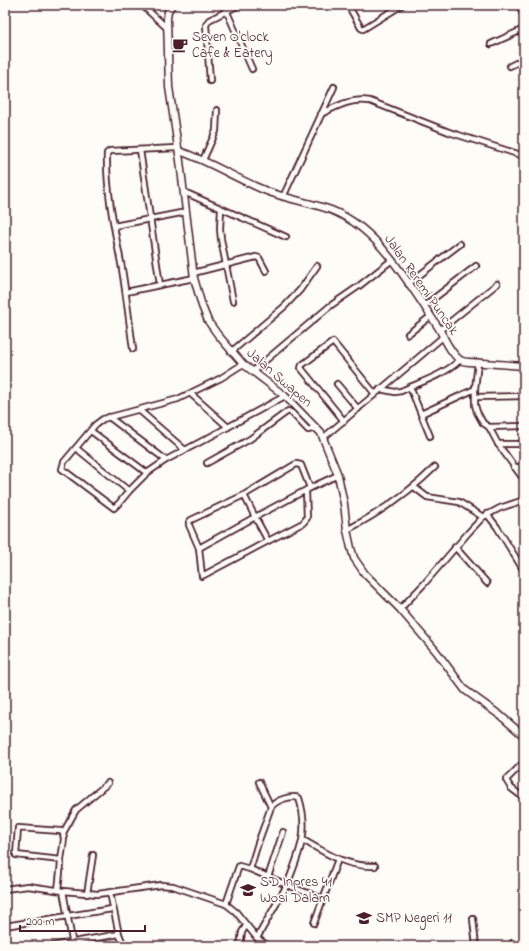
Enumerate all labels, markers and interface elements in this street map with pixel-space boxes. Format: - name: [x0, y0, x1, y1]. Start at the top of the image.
- place label: Seven O'clock Cafe & Eatery: [192, 27, 273, 65]
- cafe icon: Seven O'clock Cafe & Eatery: [171, 36, 189, 54]
- street label: Jalan Reremi Puncak: [378, 231, 464, 340]
- street label: Jalan Swapen: [241, 343, 317, 413]
- place label: SD Inpres 41 Wosi Dalam: [260, 872, 333, 909]
- school or university icon: SD Inpres 41 Wosi Dalam: [239, 881, 257, 899]
- scale bar: [20, 907, 145, 933]
- place label: SMP Negeri 11: [376, 908, 452, 930]
- school or university icon: SMP Negeri 11: [355, 909, 373, 927]
- text: 200 m: [26, 913, 55, 931]

